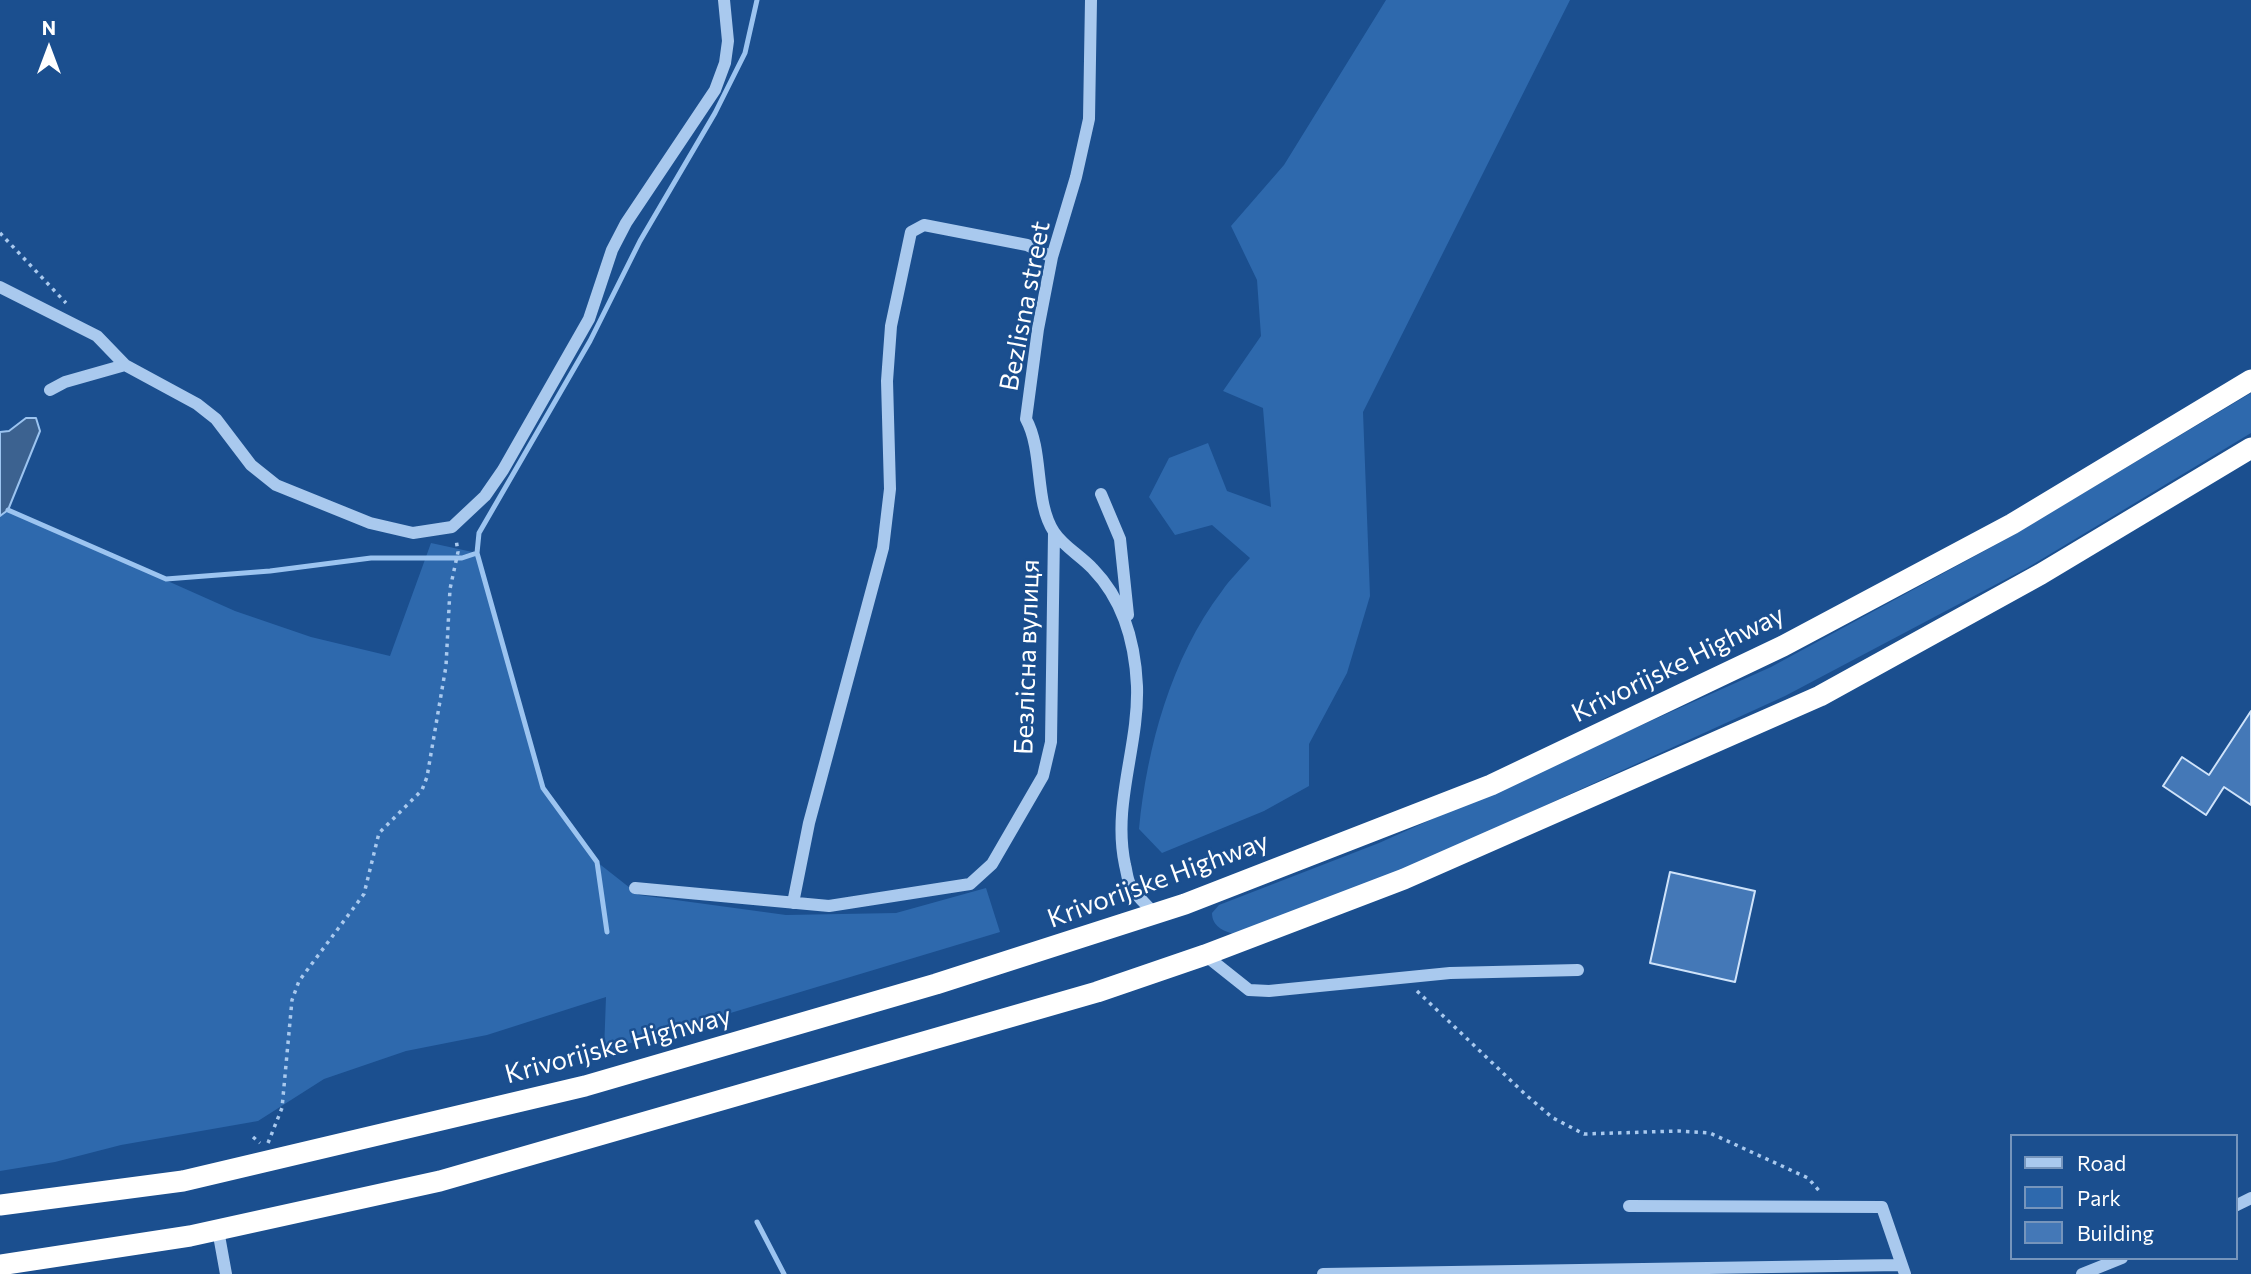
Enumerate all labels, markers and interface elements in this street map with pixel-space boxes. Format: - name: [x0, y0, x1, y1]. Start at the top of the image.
- north arrow: [14, 14, 84, 84]
- text: N: [42, 16, 56, 39]
- street label: Bezlisna street: [993, 218, 1057, 394]
- street label: Безлісна вулиця: [1008, 559, 1046, 755]
- street label: Krivorijske Highway: [1567, 599, 1789, 729]
- street label: Krivorijske Highway: [1043, 826, 1273, 934]
- street label: Krivorijske Highway: [502, 1000, 734, 1090]
- legend: [2010, 1134, 2237, 1260]
- text: Road: [2077, 1150, 2126, 1175]
- text: Park: [2077, 1185, 2121, 1210]
- text: Building: [2077, 1220, 2154, 1245]

